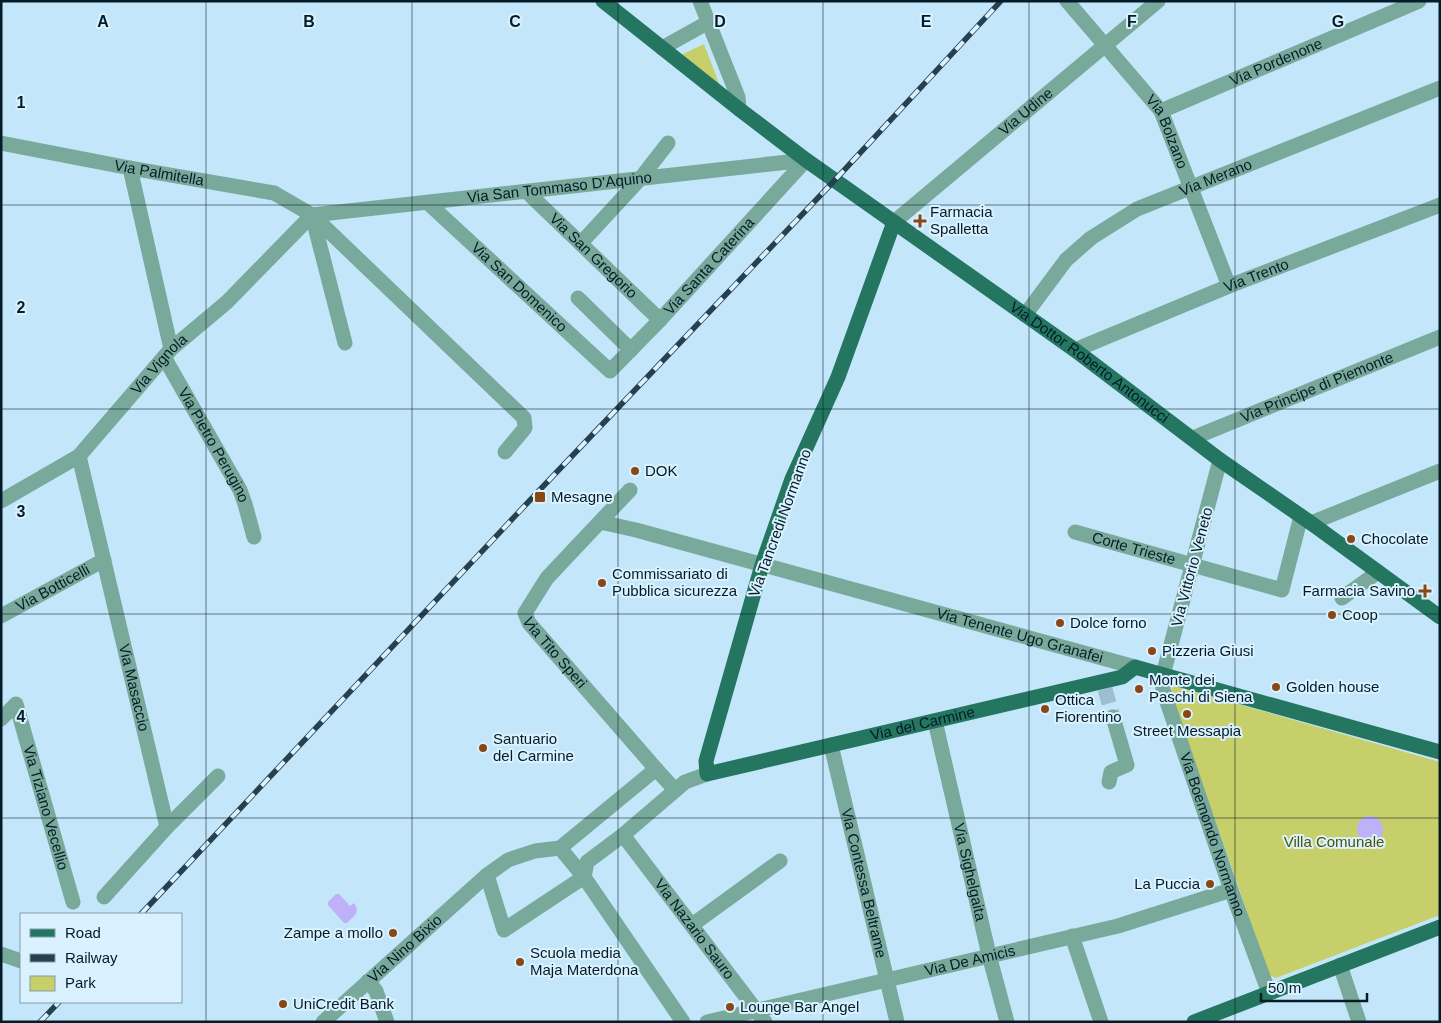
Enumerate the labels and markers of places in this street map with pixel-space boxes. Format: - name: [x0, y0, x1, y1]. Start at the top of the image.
- place label: Farmacia Spalletta: [930, 203, 993, 237]
- marker: Farmacia Spalletta: [914, 215, 926, 227]
- place label: DOK: [645, 462, 678, 479]
- marker: DOK: [629, 465, 641, 477]
- place label: Mesagne: [551, 488, 613, 505]
- marker: Mesagne: [533, 490, 547, 504]
- place label: Chocolate: [1361, 530, 1429, 547]
- marker: Chocolate: [1345, 533, 1357, 545]
- place label: Commissariato di Pubblica sicurezza: [612, 565, 738, 599]
- marker: Commissariato di Pubblica sicurezza: [596, 577, 608, 589]
- place label: Farmacia Savino: [1302, 582, 1415, 599]
- marker: Farmacia Savino: [1419, 585, 1431, 597]
- place label: Coop: [1342, 606, 1378, 623]
- marker: Coop: [1326, 609, 1338, 621]
- place label: Dolce forno: [1070, 614, 1147, 631]
- marker: Dolce forno: [1054, 617, 1066, 629]
- place label: Pizzeria Giusi: [1162, 642, 1254, 659]
- marker: Pizzeria Giusi: [1146, 645, 1158, 657]
- place label: Monte dei Paschi di Siena: [1149, 671, 1253, 705]
- place label: Golden house: [1286, 678, 1379, 695]
- marker: Golden house: [1270, 681, 1282, 693]
- marker: Monte dei Paschi di Siena: [1133, 683, 1145, 695]
- place label: Ottica Fiorentino: [1055, 691, 1122, 725]
- marker: Ottica Fiorentino: [1039, 703, 1051, 715]
- marker: Street Messapia: [1181, 708, 1193, 720]
- place label: Street Messapia: [1133, 722, 1242, 739]
- place label: Santuario del Carmine: [493, 730, 574, 764]
- marker: Santuario del Carmine: [477, 742, 489, 754]
- place label: La Puccia: [1134, 875, 1201, 892]
- marker: La Puccia: [1204, 878, 1216, 890]
- place label: Zampe a mollo: [284, 924, 383, 941]
- marker: Zampe a mollo: [387, 927, 399, 939]
- place label: Scuola media Maja Materdona: [530, 944, 639, 978]
- marker: Scuola media Maja Materdona: [514, 956, 526, 968]
- place label: UniCredit Bank: [293, 995, 394, 1012]
- marker: UniCredit Bank: [277, 998, 289, 1010]
- place label: Lounge Bar Angel: [740, 998, 859, 1015]
- marker: Lounge Bar Angel: [724, 1001, 736, 1013]

